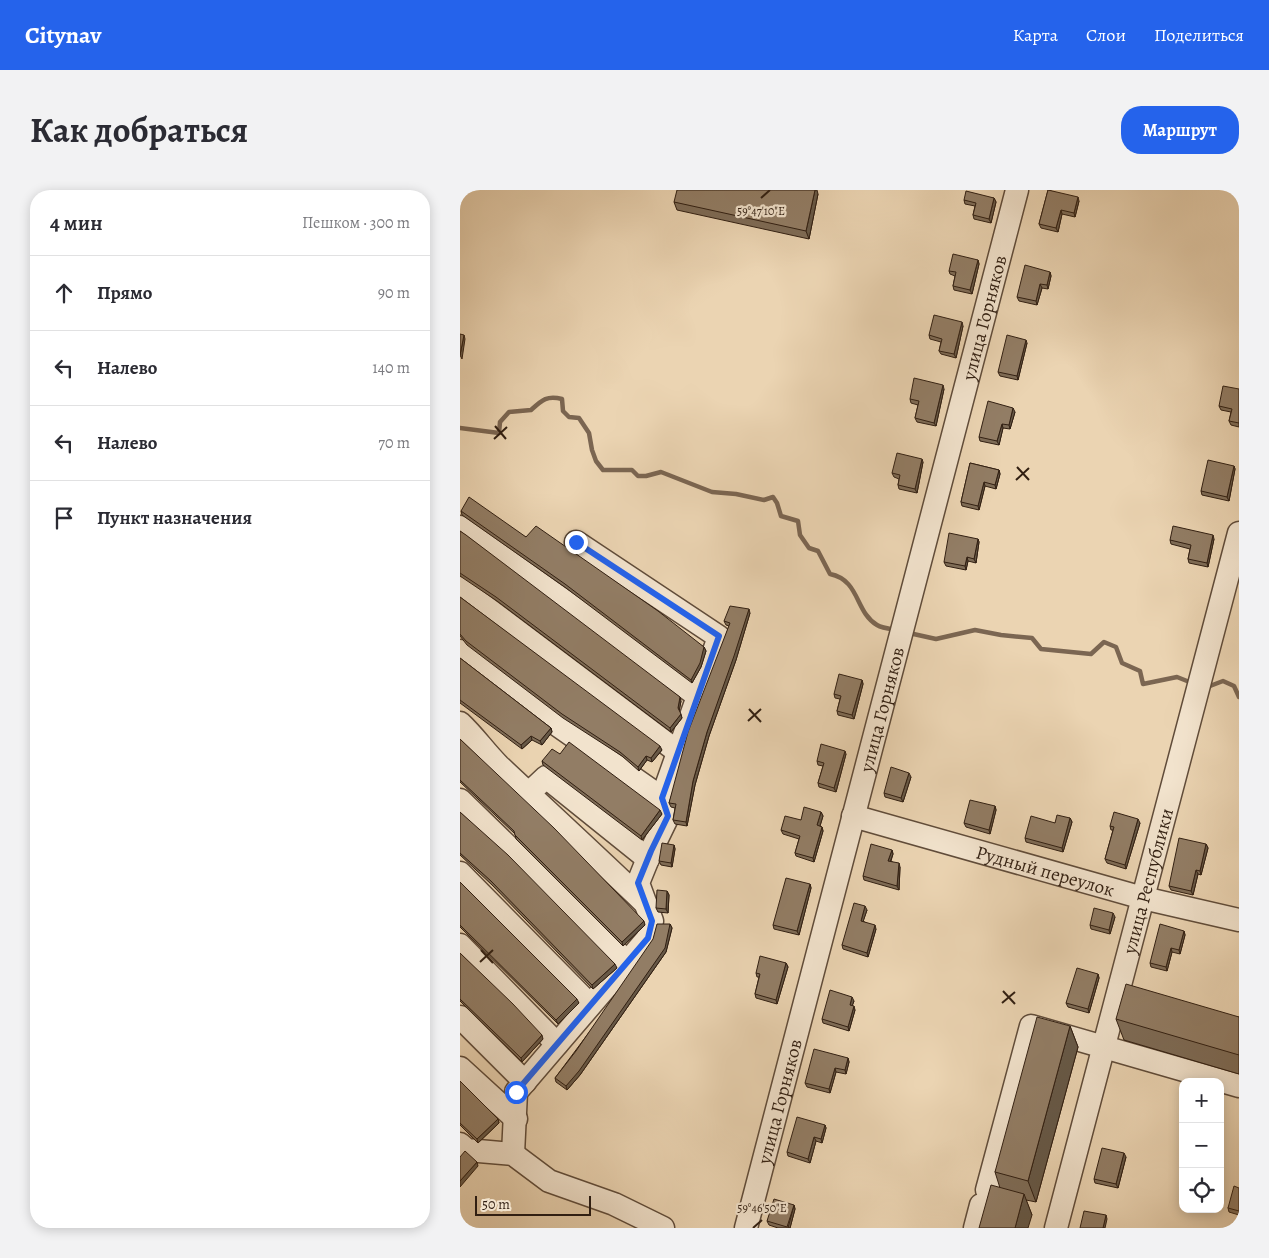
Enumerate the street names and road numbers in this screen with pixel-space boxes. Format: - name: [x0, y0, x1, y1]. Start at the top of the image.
- street label: улица Горняков: [956, 252, 1013, 384]
- street label: улица Горняков: [853, 644, 911, 776]
- street label: улица Республики: [1116, 805, 1180, 958]
- street label: Рудный переулок: [973, 839, 1118, 903]
- street label: улица Горняков: [751, 1036, 809, 1168]

